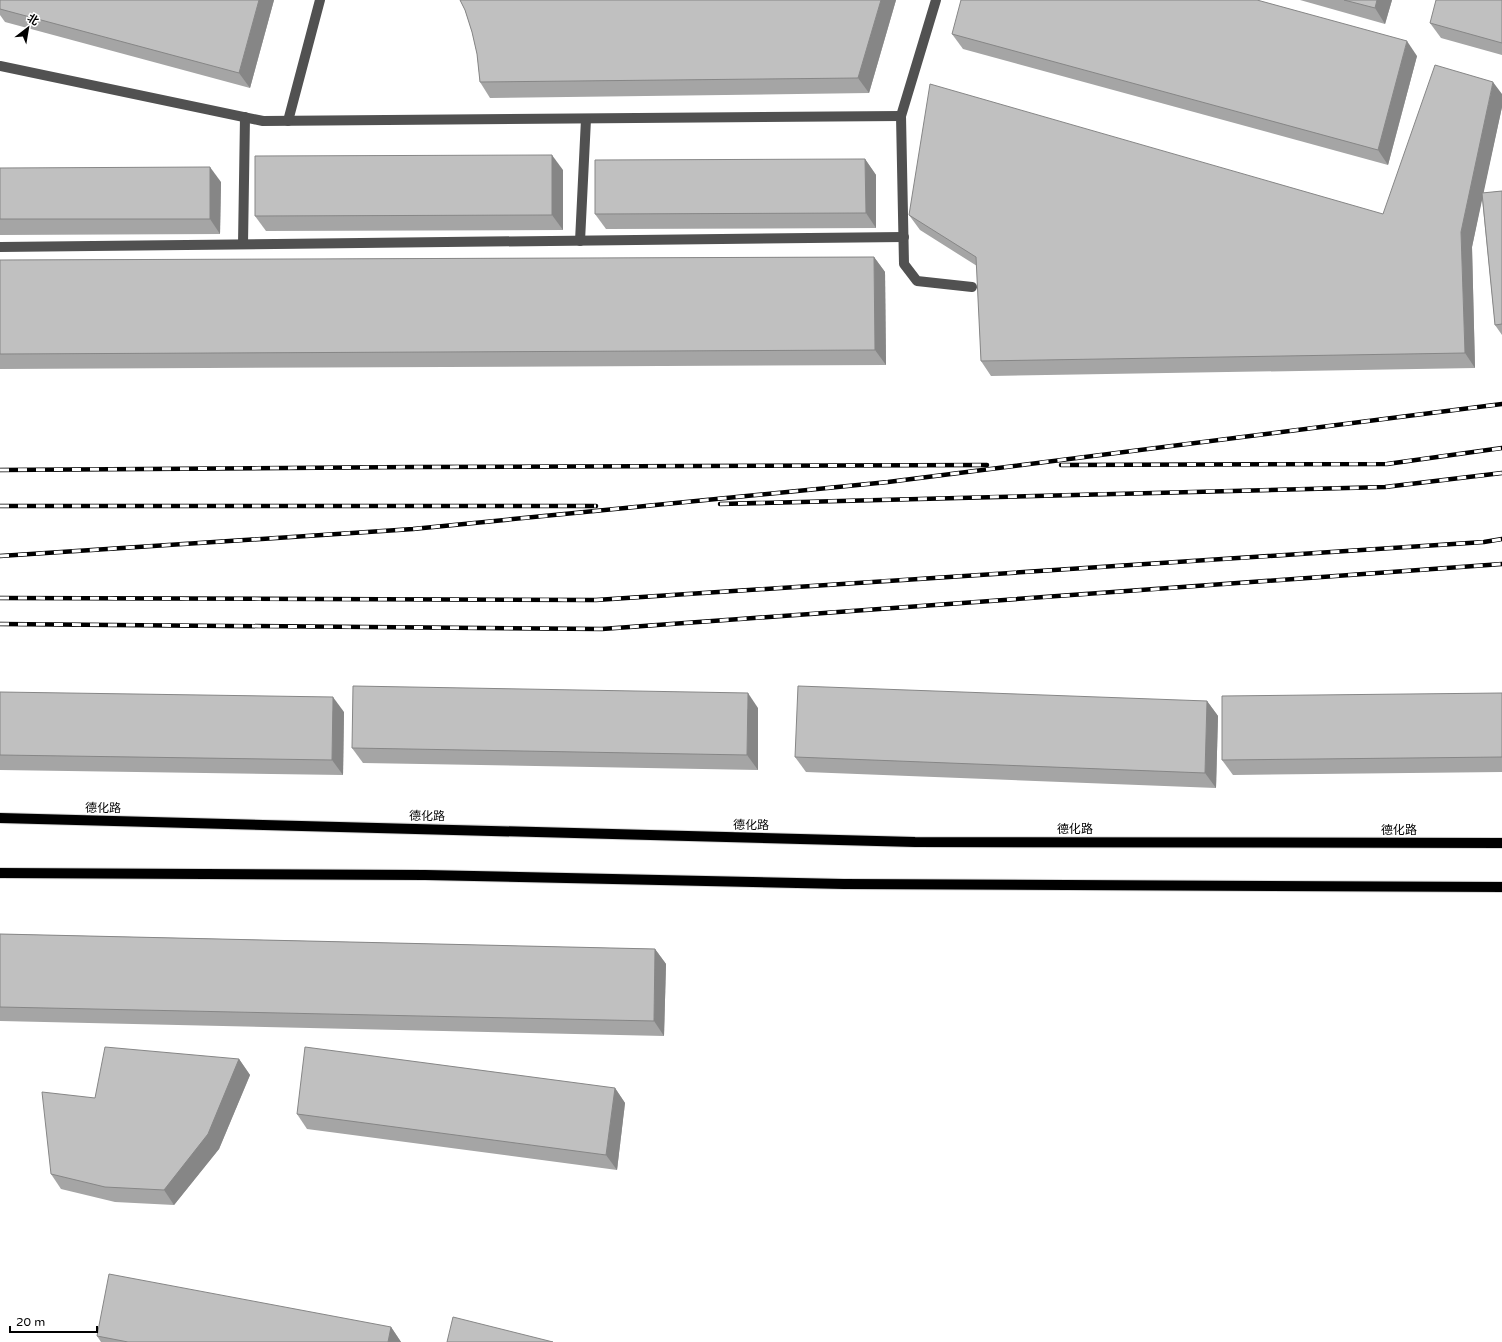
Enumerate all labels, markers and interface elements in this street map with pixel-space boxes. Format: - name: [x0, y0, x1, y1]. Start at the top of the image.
- north arrow: [8, 8, 48, 48]
- text: 北: [25, 11, 41, 28]
- street label: 德化路: [85, 801, 121, 815]
- street label: 德化路: [409, 809, 445, 823]
- street label: 德化路: [733, 818, 769, 832]
- street label: 德化路: [1057, 822, 1093, 836]
- street label: 德化路: [1381, 823, 1417, 837]
- scale bar: [10, 1308, 97, 1334]
- text: 20 m: [16, 1315, 45, 1329]

